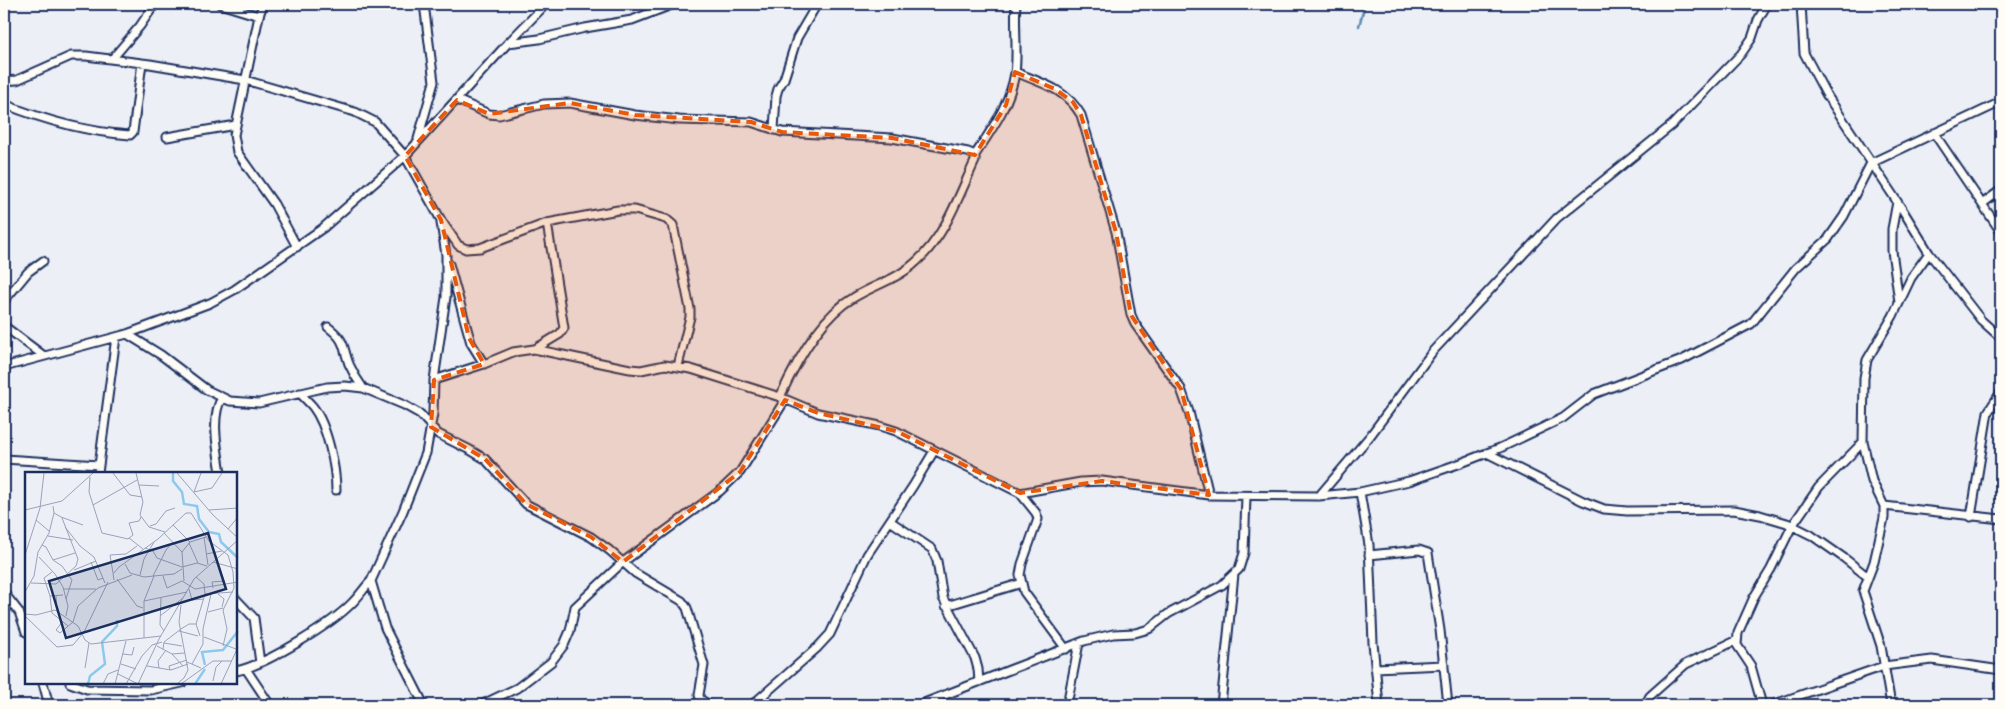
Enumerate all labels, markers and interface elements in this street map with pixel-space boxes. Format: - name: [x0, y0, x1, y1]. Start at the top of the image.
- inset map: [25, 472, 238, 684]

